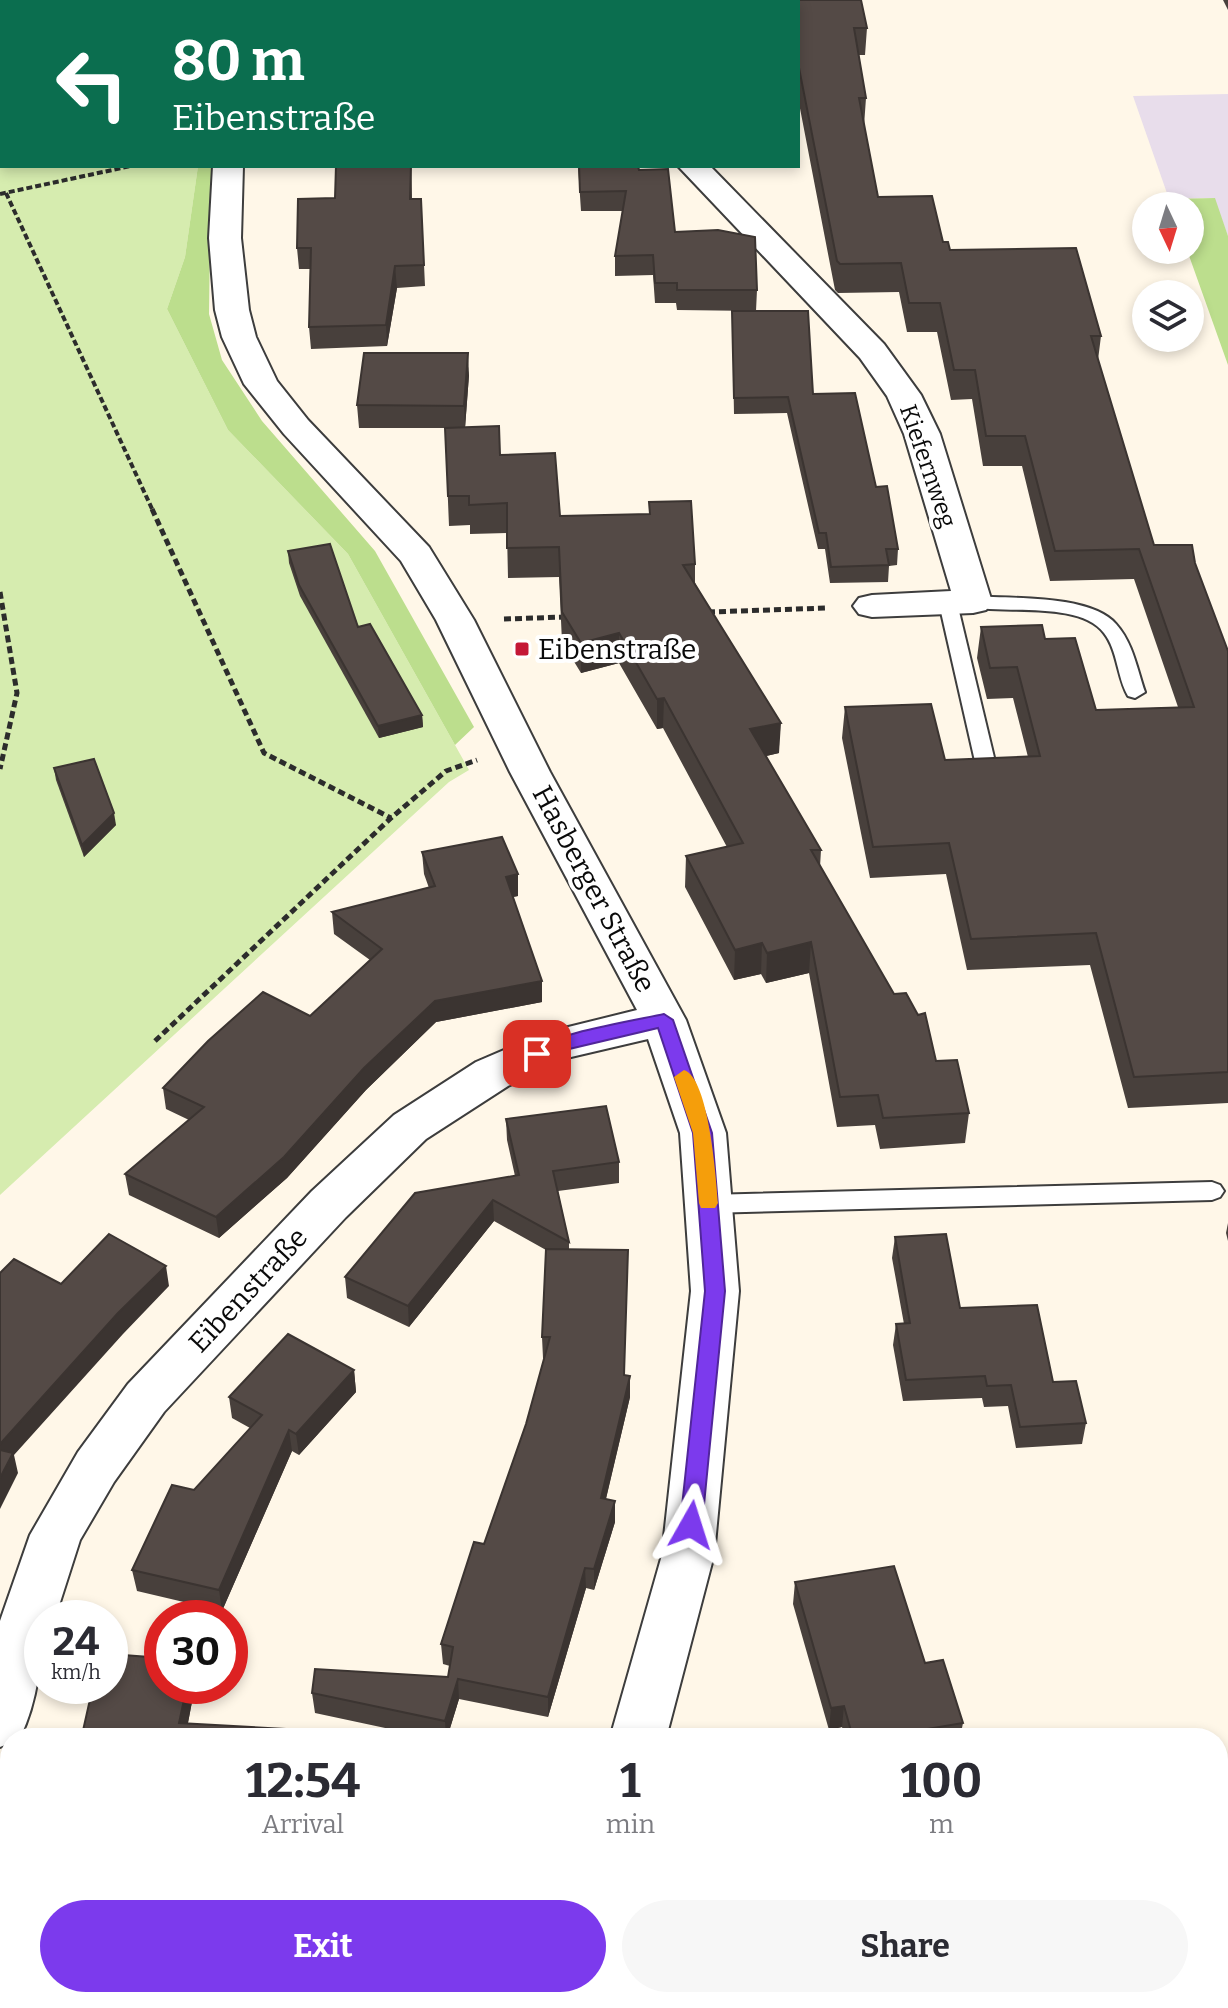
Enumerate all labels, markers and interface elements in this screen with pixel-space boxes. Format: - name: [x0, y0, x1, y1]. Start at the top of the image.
- text: 80 m: [172, 28, 305, 95]
- icon: left: [40, 32, 144, 136]
- text: Eibenstraße: [172, 96, 376, 140]
- north arrow: [1132, 192, 1204, 264]
- map controls: [1132, 192, 1204, 352]
- button: layers: [1132, 280, 1204, 352]
- street label: Kiefernweg: [894, 401, 962, 531]
- place label: Eibenstraße: [538, 633, 696, 666]
- marker: Eibenstraße: [513, 640, 531, 658]
- street label: Hasberger Straße: [526, 780, 662, 998]
- pin: [503, 1020, 571, 1088]
- icon: arrive: [515, 1032, 559, 1076]
- street label: Eibenstraße: [182, 1221, 314, 1359]
- position arrow: [649, 1483, 733, 1567]
- speed limit sign: 30: [144, 1600, 248, 1704]
- text: 24: [53, 1618, 99, 1666]
- text: km/h: [51, 1660, 101, 1684]
- text: 12:54: [246, 1752, 360, 1810]
- text: 1: [620, 1752, 641, 1810]
- text: 100: [901, 1752, 982, 1810]
- text: Arrival: [262, 1809, 344, 1840]
- text: min: [606, 1809, 655, 1840]
- text: m: [929, 1809, 954, 1840]
- button: Exit: [40, 1900, 606, 1992]
- button: Share: [622, 1900, 1188, 1992]

